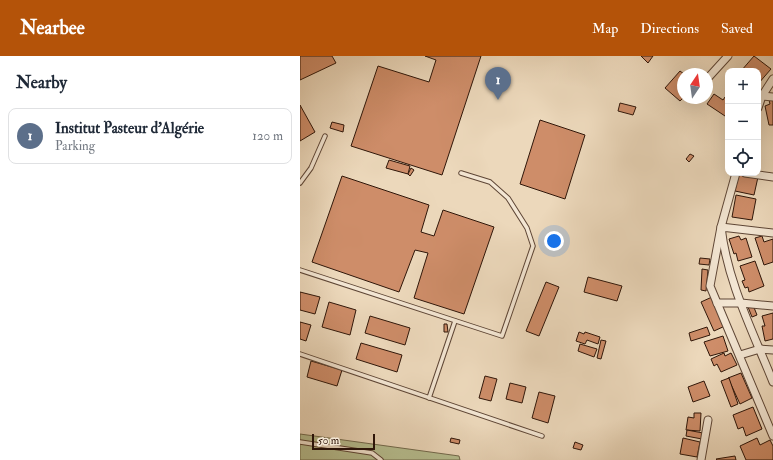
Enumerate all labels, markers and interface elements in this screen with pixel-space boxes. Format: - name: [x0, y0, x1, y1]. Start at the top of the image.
- text: Nearbee: [20, 16, 85, 40]
- text: Map: [592, 20, 618, 37]
- text: Directions: [640, 20, 699, 37]
- text: Saved: [721, 20, 753, 37]
- pin: 1: [485, 67, 511, 100]
- north arrow: [677, 68, 713, 104]
- map controls: [725, 68, 761, 176]
- button: +: [725, 68, 761, 104]
- text: Nearby: [16, 72, 67, 93]
- button: −: [725, 104, 761, 140]
- text: Institut Pasteur d'Algérie: [55, 119, 204, 138]
- text: 1: [28, 128, 32, 144]
- text: 120 m: [252, 128, 283, 144]
- text: Parking: [55, 138, 95, 154]
- button: locate: [725, 140, 761, 176]
- your location: [544, 231, 564, 251]
- scale bar: [312, 432, 375, 451]
- text: 50 m: [318, 434, 339, 447]

